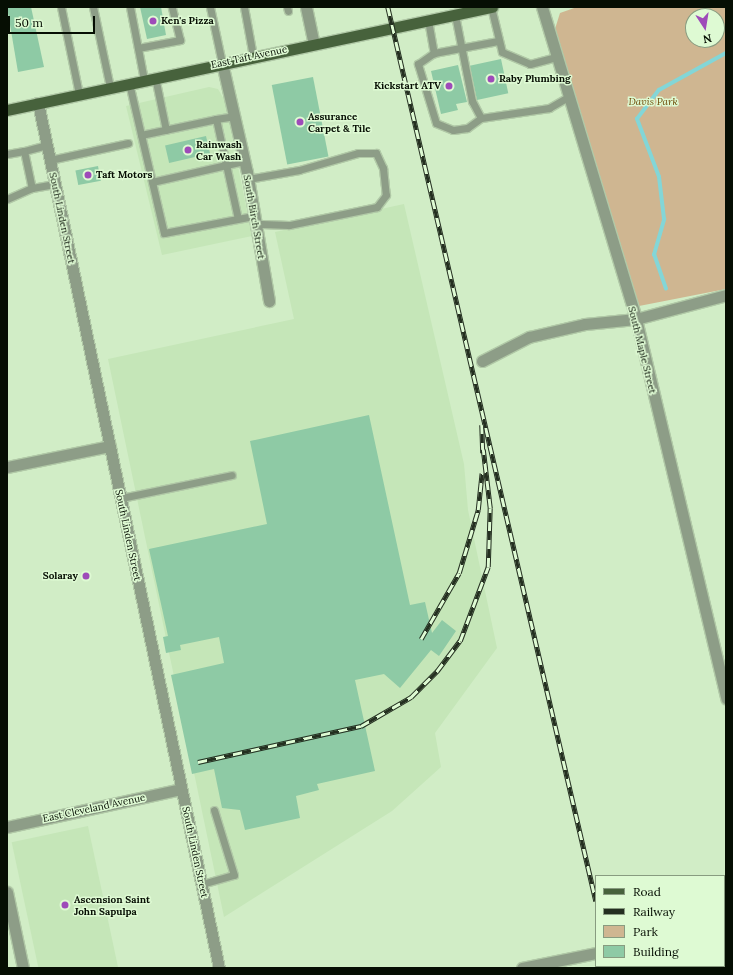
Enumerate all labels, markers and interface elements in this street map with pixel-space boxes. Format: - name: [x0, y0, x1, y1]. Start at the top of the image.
- scale bar: [10, 8, 97, 34]
- north arrow: [685, 8, 725, 48]
- text: 50 m: [15, 15, 43, 30]
- place label: Ken's Pizza: [161, 15, 214, 27]
- marker: Ken's Pizza: [148, 16, 158, 26]
- text: N: [702, 31, 713, 46]
- street label: East Taft Avenue: [210, 43, 288, 71]
- place label: Raby Plumbing: [499, 73, 571, 85]
- marker: Raby Plumbing: [486, 74, 496, 84]
- place label: Kickstart ATV: [374, 80, 441, 92]
- marker: Kickstart ATV: [444, 81, 454, 91]
- park label: Davis Park: [628, 96, 678, 108]
- place label: Assurance Carpet & Tile: [308, 110, 371, 134]
- marker: Assurance Carpet & Tile: [295, 117, 305, 127]
- place label: Rainwash Car Wash: [196, 138, 242, 162]
- marker: Rainwash Car Wash: [183, 145, 193, 155]
- place label: Taft Motors: [96, 169, 152, 181]
- marker: Taft Motors: [83, 170, 93, 180]
- street label: South Linden Street: [46, 171, 78, 265]
- street label: South Birch Street: [241, 174, 267, 260]
- street label: South Maple Street: [625, 305, 659, 395]
- street label: South Linden Street: [112, 488, 144, 582]
- place label: Solaray: [43, 570, 78, 582]
- marker: Solaray: [81, 571, 91, 581]
- street label: East Cleveland Avenue: [42, 791, 146, 825]
- street label: South Linden Street: [179, 805, 211, 899]
- legend: [595, 875, 725, 967]
- text: Road: [633, 884, 661, 899]
- place label: Ascension Saint John Sapulpa: [74, 893, 150, 916]
- marker: Ascension Saint John Sapulpa: [59, 899, 71, 911]
- text: Railway: [633, 904, 675, 919]
- text: Park: [633, 924, 658, 939]
- text: Building: [633, 944, 679, 959]

